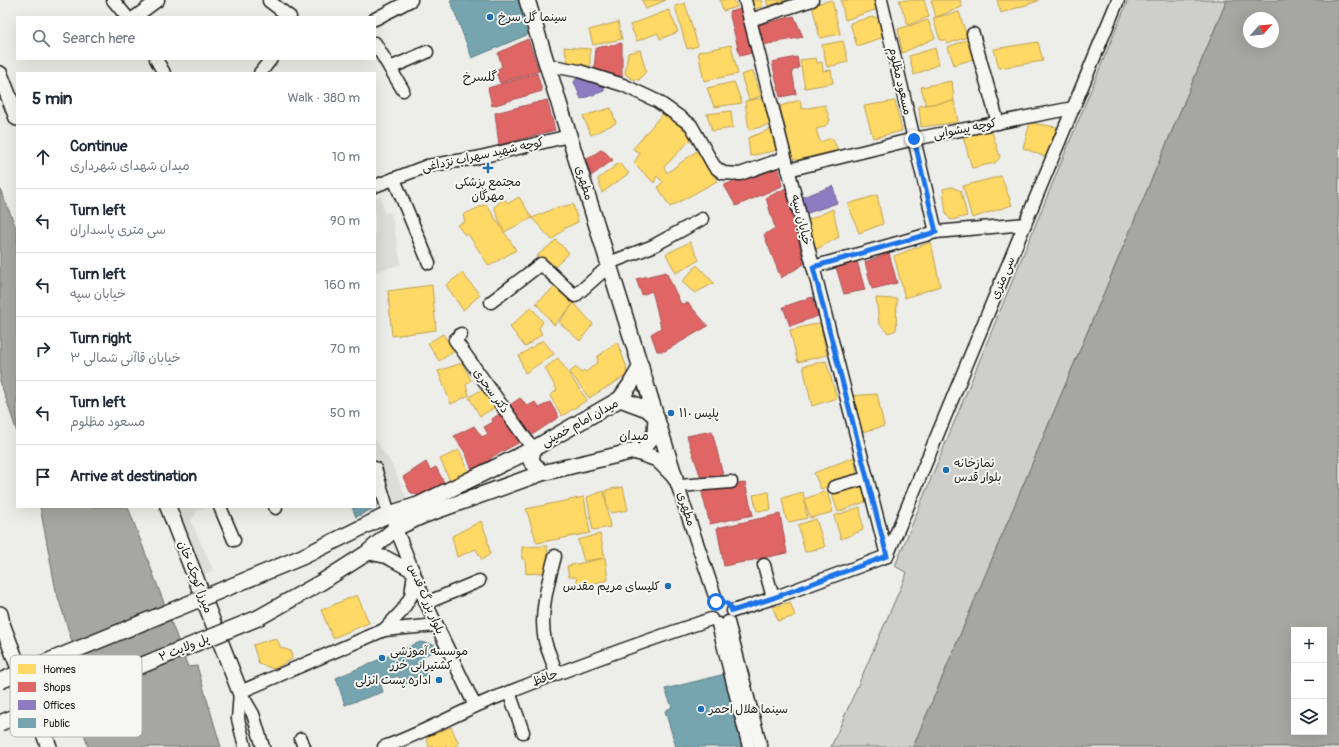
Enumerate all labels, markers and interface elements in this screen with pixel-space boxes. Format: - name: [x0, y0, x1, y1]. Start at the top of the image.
- place label: سینما گل سرخ: [498, 10, 567, 26]
- marker: سینما گل سرخ: [485, 12, 495, 22]
- north arrow: [1243, 12, 1279, 48]
- search box: [16, 16, 376, 60]
- icon: search: [30, 27, 52, 49]
- text: Search here: [62, 29, 135, 48]
- street label: مسعود مظلوم: [884, 45, 915, 117]
- district label: گلسرخ: [463, 69, 498, 86]
- text: 5 min: [32, 88, 72, 109]
- text: Walk · 380 m: [287, 90, 360, 106]
- street label: کوچه پیشوایی: [932, 116, 998, 142]
- route end: [905, 130, 923, 148]
- street label: کوچه شهید سهراب نژداغی: [421, 135, 545, 175]
- text: Continue: [70, 137, 128, 156]
- icon: ahead: [32, 146, 54, 168]
- text: 10 m: [332, 149, 360, 165]
- text: میدان شهدای شهرداری: [70, 158, 189, 174]
- marker: مجتمع پزشکی مهرگان: [482, 162, 494, 174]
- street label: مطهری: [572, 164, 596, 202]
- place label: مجتمع پزشکی مهرگان: [455, 175, 521, 204]
- street label: خیابان سپه: [787, 193, 815, 247]
- text: Turn left: [70, 201, 126, 220]
- icon: left: [32, 210, 54, 232]
- text: 90 m: [330, 213, 360, 229]
- text: سی متری پاسداران: [70, 222, 166, 238]
- street label: سی متری: [987, 254, 1019, 302]
- text: Turn left: [70, 265, 126, 284]
- icon: left: [32, 274, 54, 296]
- text: 160 m: [324, 277, 360, 293]
- text: خیابان سپه: [70, 286, 126, 302]
- text: Turn right: [70, 329, 131, 348]
- icon: right: [32, 338, 54, 360]
- text: 70 m: [330, 341, 360, 357]
- text: خیابان قاآنی شمالی ۳: [70, 350, 181, 366]
- street label: دکتر سحری: [470, 366, 512, 416]
- text: Turn left: [70, 393, 126, 412]
- street label: میدان امام خمینی: [539, 396, 622, 451]
- icon: left: [32, 402, 54, 424]
- text: 50 m: [330, 405, 360, 421]
- place label: پلیس ۱۱۰: [679, 406, 719, 421]
- marker: پلیس ۱۱۰: [666, 408, 676, 418]
- text: مسعود مظلوم: [70, 414, 145, 430]
- district label: میدان: [619, 428, 649, 444]
- place label: نمازخانه بلوار قدس: [954, 456, 1001, 485]
- marker: نمازخانه بلوار قدس: [941, 465, 951, 475]
- icon: arrive: [32, 466, 54, 488]
- text: Arrive at destination: [70, 467, 197, 486]
- street label: مطهری: [673, 490, 699, 528]
- street label: میرزا کوچک خان: [174, 539, 216, 615]
- street label: بلوار بزرگ قدس: [404, 561, 448, 637]
- place label: کلیسای مریم مقدس: [563, 579, 660, 595]
- marker: کلیسای مریم مقدس: [663, 581, 673, 591]
- route start: [707, 593, 725, 611]
- map controls: [1291, 627, 1327, 735]
- button: +: [1291, 627, 1327, 663]
- street label: پل ولایت ۲: [157, 631, 211, 665]
- place label: موسسه آموزشی کشتیرانی خزر: [389, 644, 468, 673]
- marker: موسسه آموزشی کشتیرانی خزر: [377, 653, 387, 663]
- legend: [10, 655, 142, 737]
- text: Homes: [43, 663, 76, 676]
- button: −: [1291, 663, 1327, 699]
- street label: حافظ: [530, 666, 560, 690]
- place label: اداره پست انزلی: [355, 673, 431, 688]
- marker: اداره پست انزلی: [434, 675, 444, 685]
- text: Shops: [43, 681, 71, 694]
- text: Offices: [43, 699, 75, 712]
- button: layers: [1291, 699, 1327, 735]
- place label: سینما هلال احمر: [708, 702, 788, 717]
- marker: سینما هلال احمر: [696, 704, 706, 714]
- text: Public: [43, 717, 71, 730]

